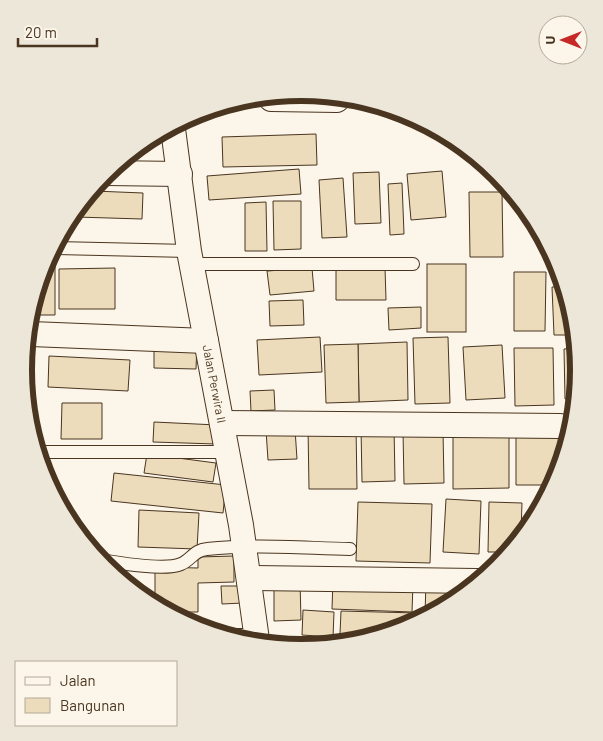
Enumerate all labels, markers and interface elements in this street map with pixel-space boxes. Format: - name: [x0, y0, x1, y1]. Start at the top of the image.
- scale bar: [18, 15, 96, 47]
- north arrow: [538, 15, 588, 65]
- text: 20 m: [25, 23, 57, 41]
- text: U: [541, 35, 558, 44]
- street label: Jalan Perwira II: [201, 343, 229, 424]
- legend: [15, 661, 178, 726]
- text: Jalan: [60, 671, 96, 689]
- text: Bangunan: [60, 696, 125, 714]

